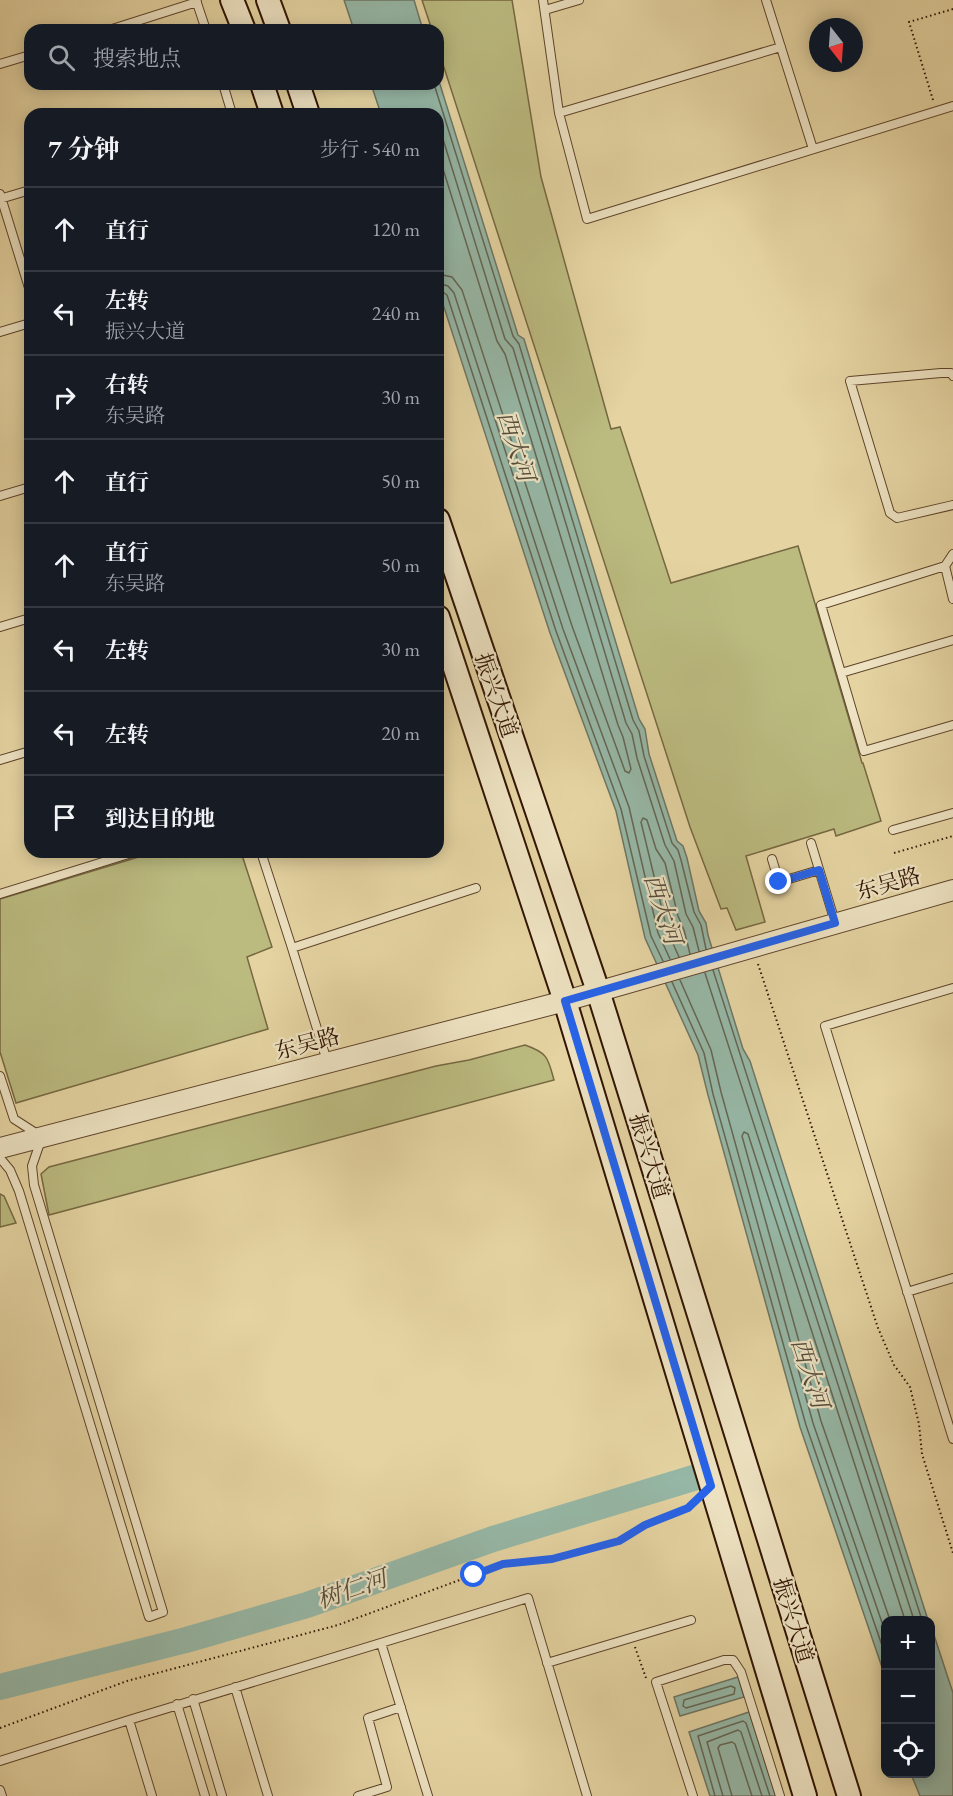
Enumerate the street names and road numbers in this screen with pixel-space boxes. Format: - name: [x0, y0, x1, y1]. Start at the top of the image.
- street label: 振兴大道: [468, 649, 525, 741]
- street label: 东吴路: [852, 860, 924, 907]
- street label: 东吴路: [271, 1021, 343, 1066]
- street label: 振兴大道: [623, 1110, 676, 1202]
- street label: 振兴大道: [767, 1574, 820, 1666]

